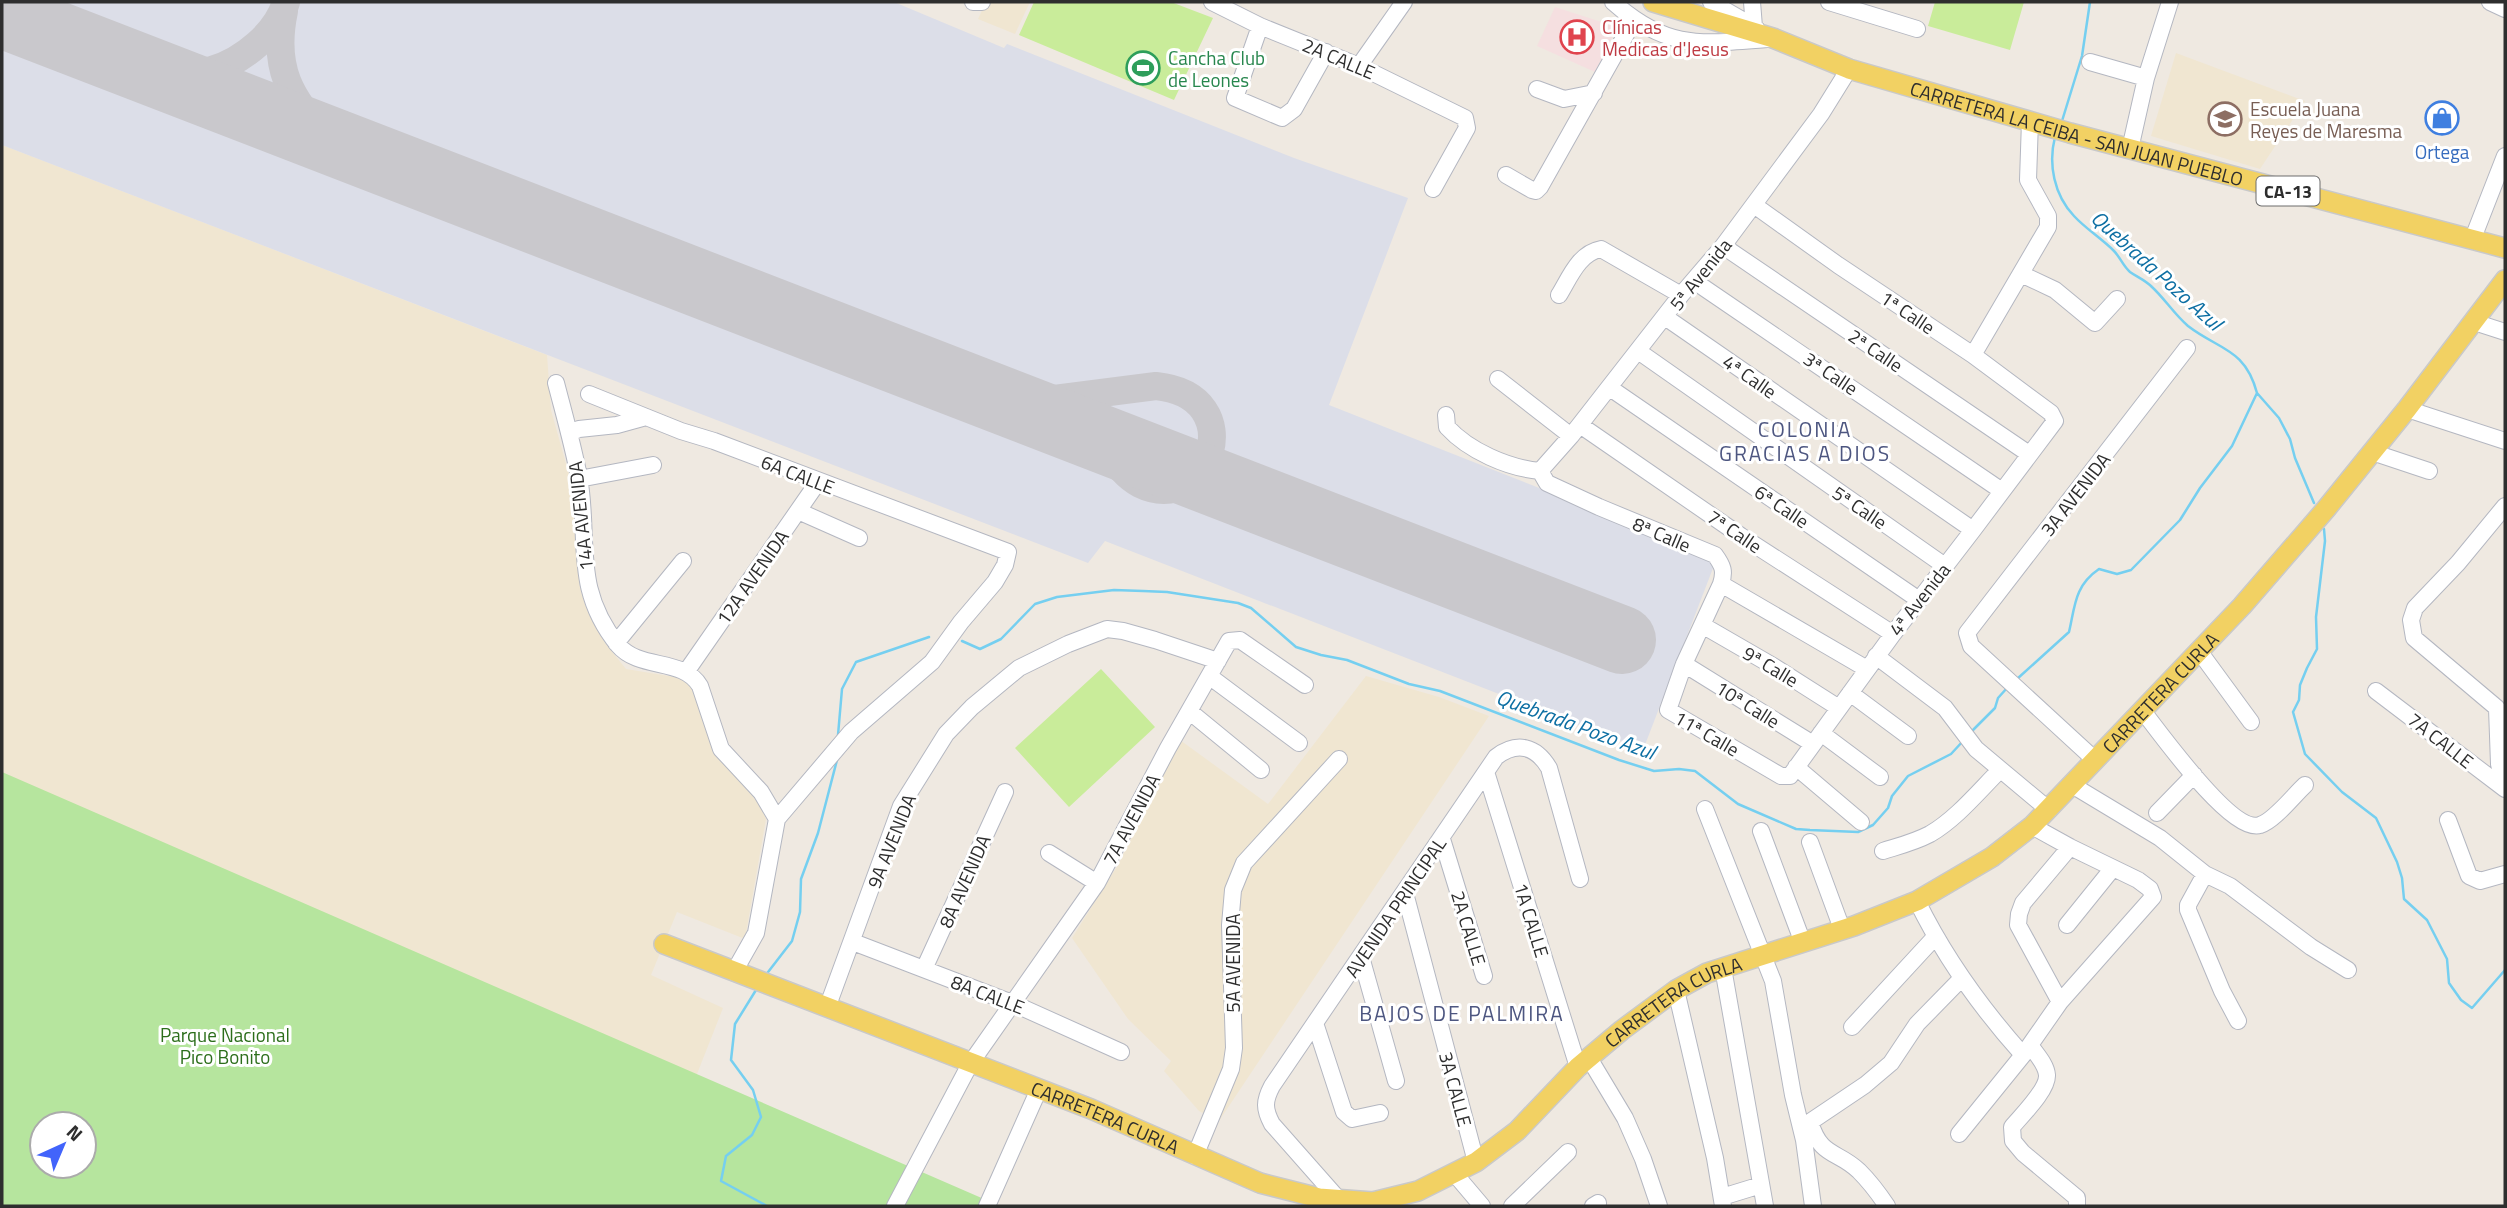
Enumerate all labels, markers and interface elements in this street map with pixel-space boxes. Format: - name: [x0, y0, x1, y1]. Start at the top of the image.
- place label: Clínicas Medicas d'Jesus: [1602, 12, 1729, 63]
- hospital icon: Clínicas Medicas d'Jesus: [1558, 18, 1596, 56]
- street label: 2A CALLE: [1298, 30, 1380, 86]
- place label: Cancha Club de Leones: [1168, 43, 1265, 94]
- sports icon: Cancha Club de Leones: [1124, 49, 1162, 87]
- street label: CARRETERA LA CEIBA - SAN JUAN PUEBLO: [1907, 73, 2247, 193]
- place label: Escuela Juana Reyes de Maresma: [2250, 94, 2403, 145]
- shop icon: Ortega: [2423, 99, 2461, 137]
- school or university icon: Escuela Juana Reyes de Maresma: [2206, 100, 2244, 138]
- place label: Ortega: [2415, 137, 2470, 166]
- road number: CA-13: [2256, 176, 2320, 206]
- water label: Quebrada Pozo Azul: [2084, 202, 2232, 339]
- street label: 5ª Avenida: [1662, 231, 1739, 316]
- street label: 1ª Calle: [1875, 283, 1941, 341]
- street label: 2ª Calle: [1843, 321, 1909, 379]
- street label: 3ª Calle: [1798, 344, 1864, 402]
- street label: 4ª Calle: [1717, 347, 1783, 405]
- district label: COLONIA GRACIAS A DIOS: [1719, 413, 1891, 469]
- street label: 3A AVENIDA: [2033, 446, 2117, 542]
- street label: 6A CALLE: [757, 447, 839, 501]
- street label: 14A AVENIDA: [560, 460, 600, 572]
- street label: 6ª Calle: [1749, 477, 1815, 535]
- street label: 5ª Calle: [1827, 478, 1893, 536]
- street label: 7ª Calle: [1702, 502, 1768, 560]
- street label: 8ª Calle: [1629, 509, 1695, 559]
- street label: 12A AVENIDA: [709, 524, 795, 630]
- street label: 4ª Avenida: [1881, 556, 1957, 642]
- street label: CARRETERA CURLA: [2095, 625, 2225, 759]
- street label: 9ª Calle: [1738, 638, 1804, 694]
- street label: 10ª Calle: [1710, 673, 1786, 735]
- water label: Quebrada Pozo Azul: [1492, 680, 1662, 768]
- street label: 11ª Calle: [1669, 703, 1745, 763]
- street label: 7A CALLE: [2402, 705, 2480, 775]
- street label: 7A AVENIDA: [1095, 768, 1167, 870]
- street label: 9A AVENIDA: [859, 790, 923, 892]
- street label: 8A AVENIDA: [931, 830, 997, 932]
- street label: AVENIDA PRINCIPAL: [1337, 831, 1453, 983]
- street label: 1A CALLE: [1507, 879, 1557, 961]
- street label: 2A CALLE: [1444, 887, 1494, 969]
- street label: 5A AVENIDA: [1218, 913, 1247, 1013]
- street label: CARRETERA CURLA: [1598, 948, 1745, 1054]
- street label: 8A CALLE: [947, 967, 1029, 1021]
- district label: BAJOS DE PALMIRA: [1359, 997, 1565, 1029]
- park label: Parque Nacional Pico Bonito: [160, 1020, 290, 1071]
- street label: 3A CALLE: [1432, 1048, 1480, 1130]
- street label: CARRETERA CURLA: [1027, 1073, 1184, 1160]
- north arrow: [28, 1110, 98, 1180]
- text: N: [60, 1117, 90, 1147]

